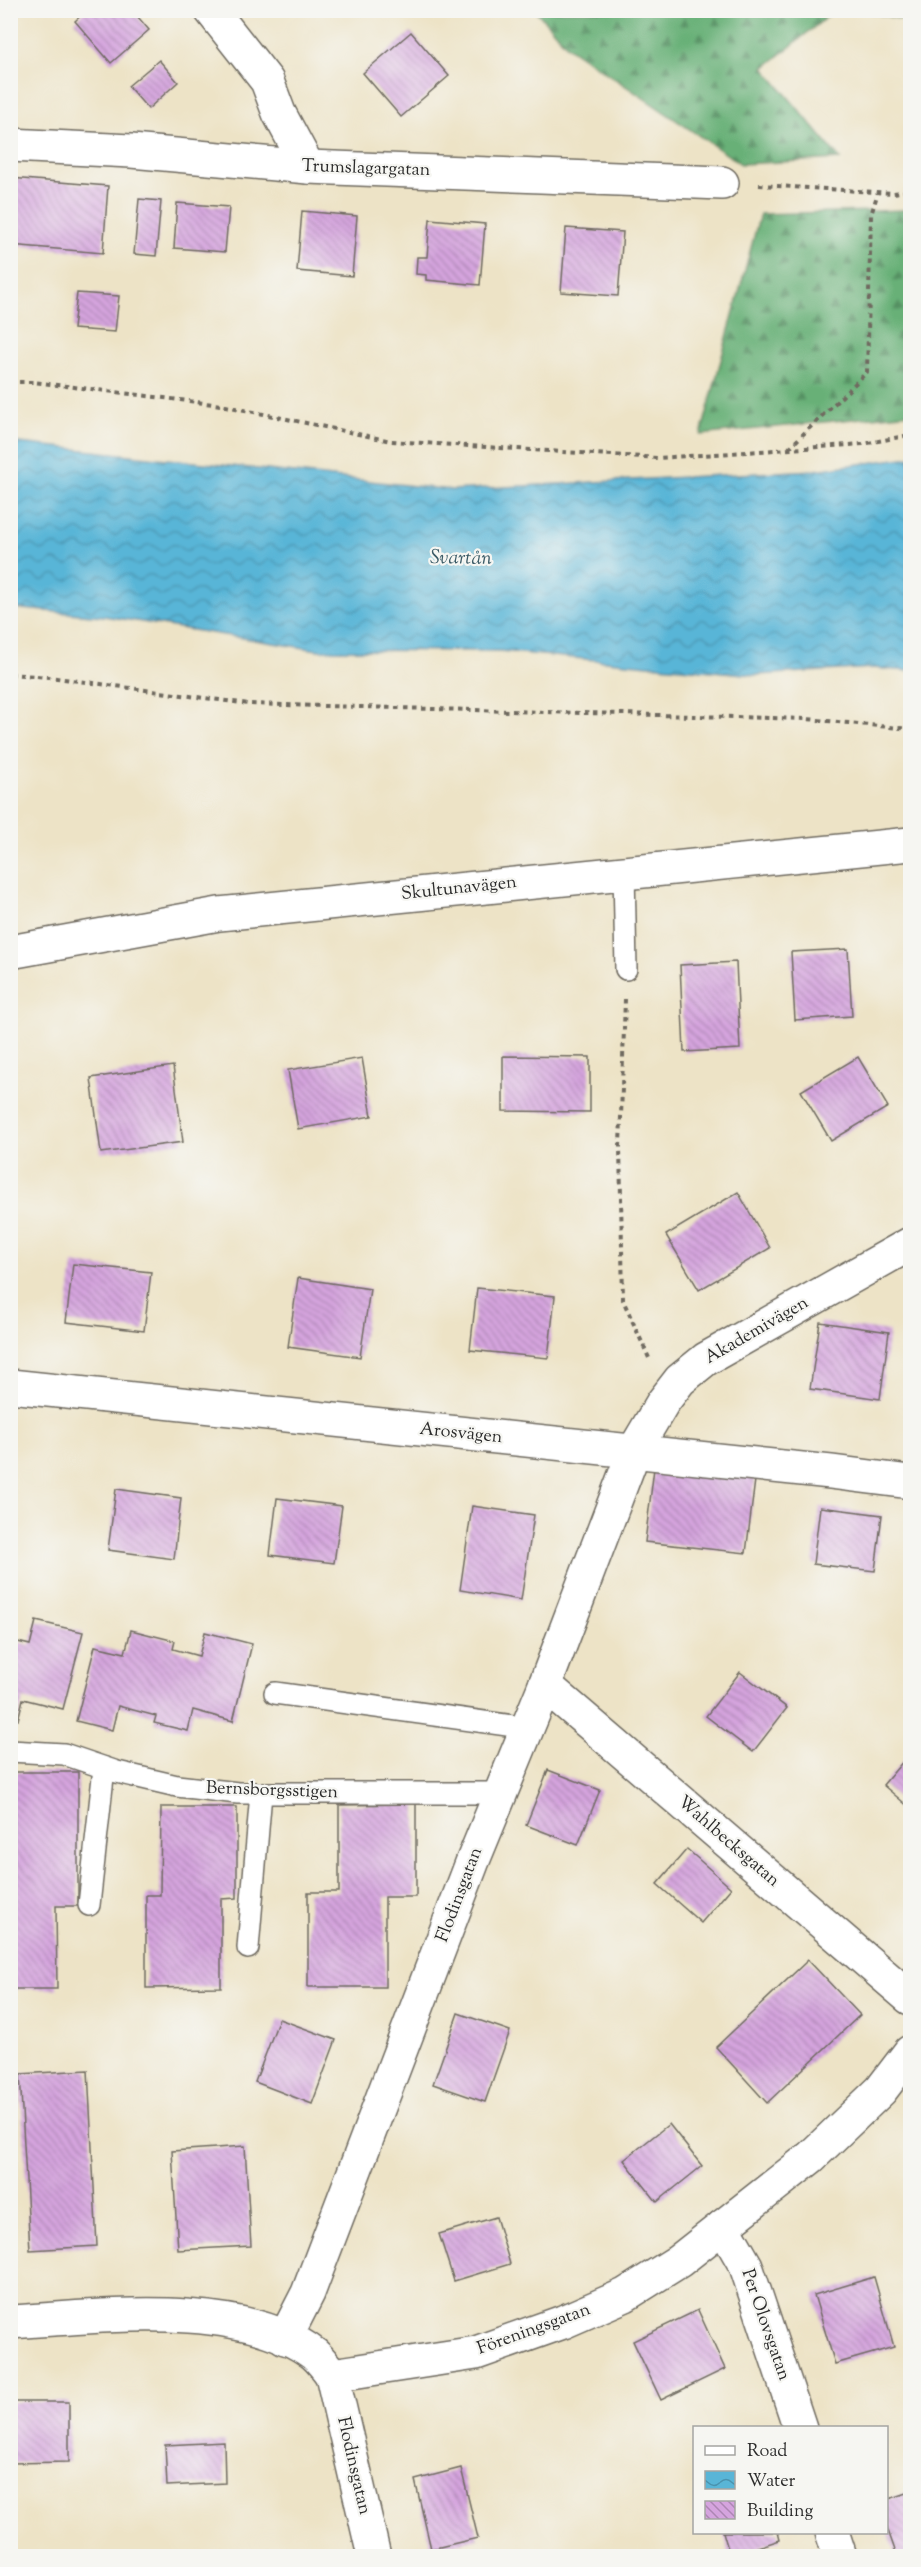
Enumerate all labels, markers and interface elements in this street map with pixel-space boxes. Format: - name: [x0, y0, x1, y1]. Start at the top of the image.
- street label: Trumslagargatan: [301, 154, 431, 184]
- water label: Svartån: [430, 544, 493, 574]
- street label: Skultunavägen: [400, 870, 518, 908]
- street label: Akademivägen: [700, 1291, 814, 1371]
- street label: Arosvägen: [418, 1417, 504, 1451]
- street label: Bernsborgsstigen: [205, 1776, 339, 1806]
- street label: Wahlbecksgatan: [671, 1790, 785, 1894]
- street label: Flodinsgatan: [430, 1843, 490, 1946]
- street label: Per Olovsgatan: [734, 2266, 796, 2385]
- street label: Föreningsgatan: [474, 2297, 595, 2363]
- street label: Flodinsgatan: [329, 2415, 377, 2518]
- legend: [693, 2426, 888, 2534]
- text: Road: [747, 2439, 787, 2465]
- text: Water: [747, 2469, 796, 2495]
- text: Building: [747, 2499, 813, 2525]

